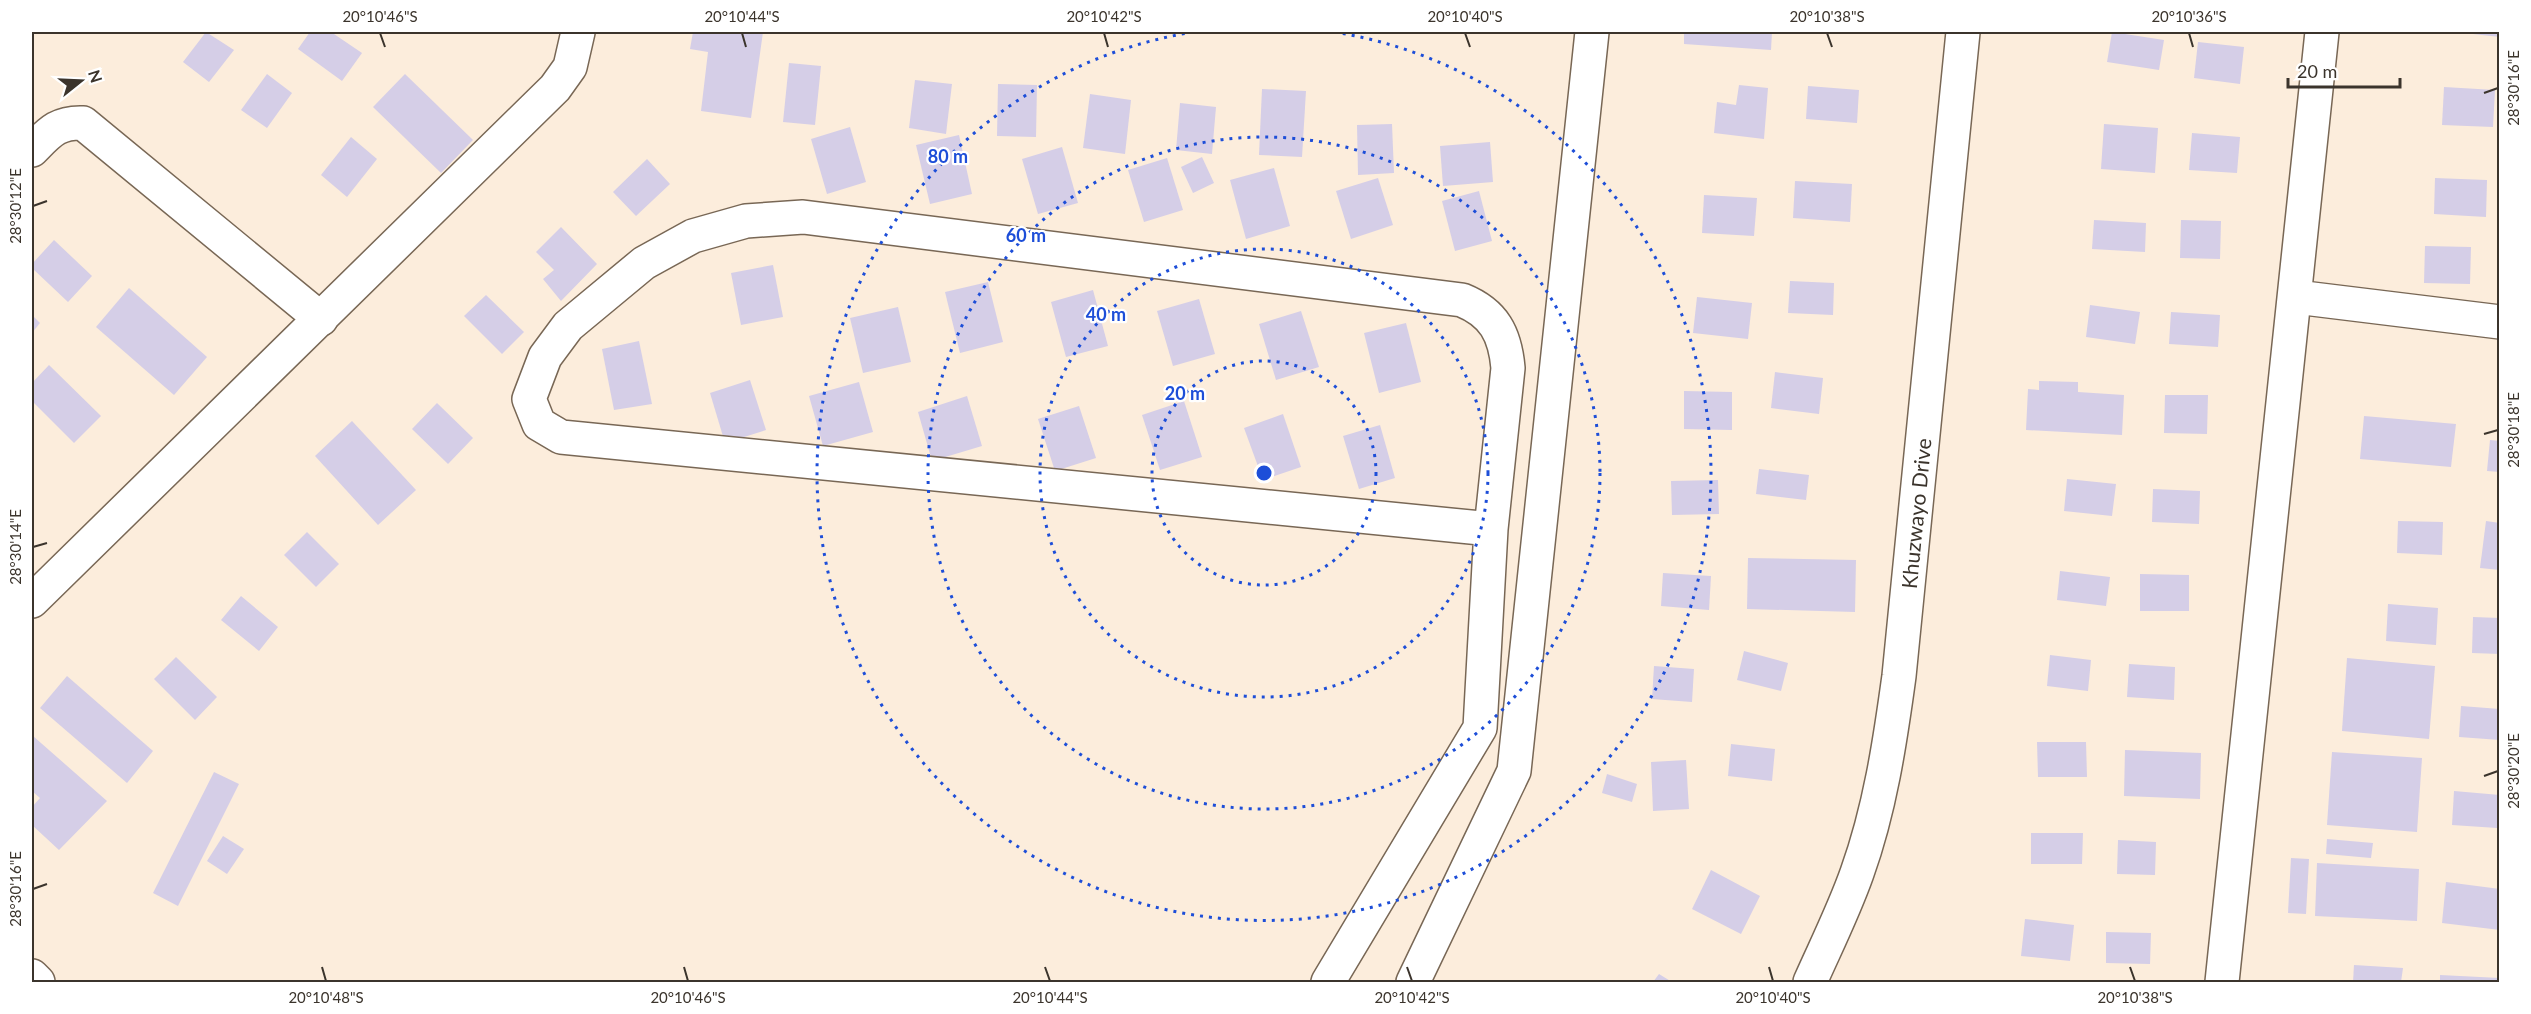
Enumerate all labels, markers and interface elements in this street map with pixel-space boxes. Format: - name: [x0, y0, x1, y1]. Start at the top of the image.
- text: 20°10'46"S: [342, 7, 418, 25]
- text: 20°10'44"S: [704, 7, 780, 25]
- text: 20°10'42"S: [1066, 7, 1142, 25]
- text: 20°10'40"S: [1427, 7, 1503, 25]
- text: 20°10'38"S: [1789, 7, 1865, 25]
- text: 20°10'36"S: [2151, 7, 2227, 25]
- text: 28°30'16"E: [2504, 50, 2522, 126]
- north arrow: [51, 51, 111, 111]
- scale bar: [2288, 51, 2400, 89]
- text: 20 m: [2297, 60, 2337, 82]
- text: N: [85, 67, 107, 85]
- text: 80 m: [928, 145, 968, 167]
- text: 28°30'12"E: [6, 168, 24, 244]
- text: 60 m: [1006, 224, 1046, 246]
- text: 40 m: [1086, 303, 1126, 325]
- text: 20 m: [1165, 382, 1205, 404]
- text: 28°30'18"E: [2504, 392, 2522, 468]
- street label: Khuzwayo Drive: [1895, 437, 1935, 590]
- centre of rings: [1254, 463, 1274, 483]
- text: 28°30'14"E: [6, 509, 24, 585]
- text: 28°30'20"E: [2504, 733, 2522, 809]
- text: 28°30'16"E: [6, 851, 24, 927]
- text: 20°10'48"S: [288, 988, 364, 1006]
- text: 20°10'46"S: [650, 988, 726, 1006]
- text: 20°10'44"S: [1012, 988, 1088, 1006]
- text: 20°10'42"S: [1374, 988, 1450, 1006]
- text: 20°10'40"S: [1735, 988, 1811, 1006]
- text: 20°10'38"S: [2097, 988, 2173, 1006]

